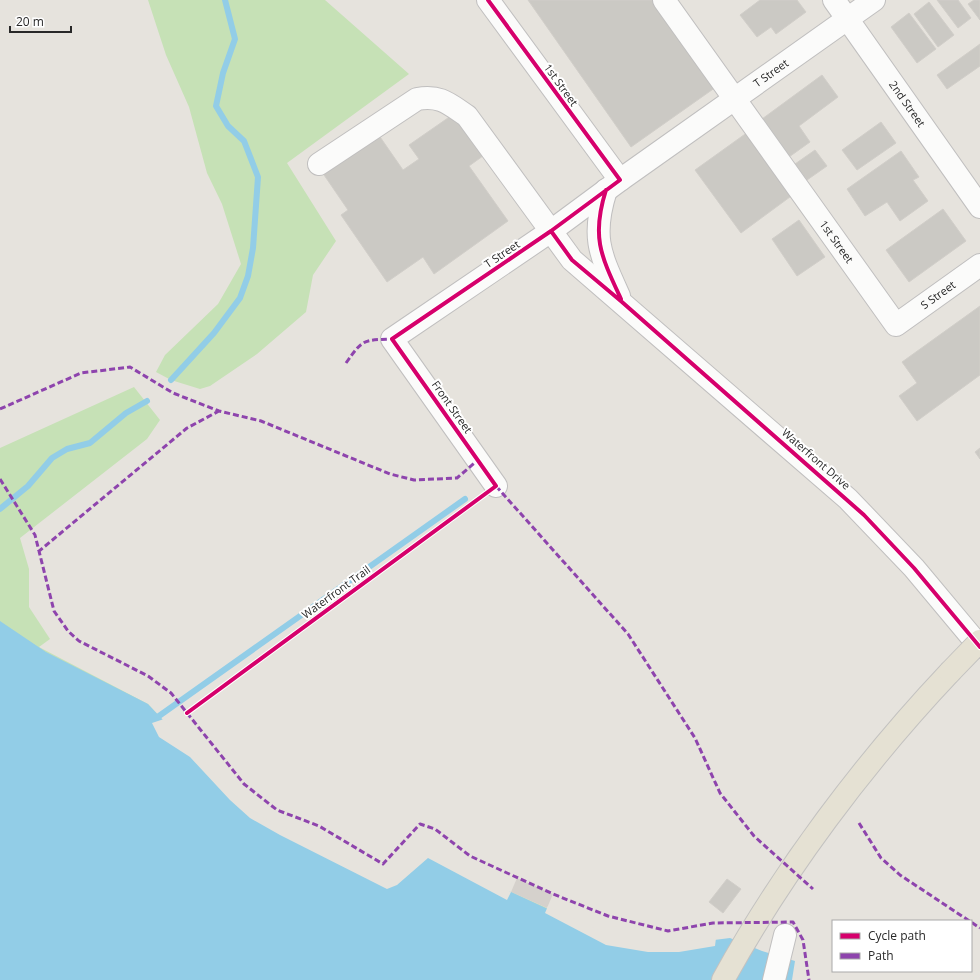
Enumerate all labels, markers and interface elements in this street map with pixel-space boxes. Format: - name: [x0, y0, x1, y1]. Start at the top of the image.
- scale bar: [10, 8, 71, 34]
- text: 20 m: [16, 13, 44, 30]
- street label: T Street: [750, 55, 791, 90]
- street label: 1st Street: [541, 60, 582, 109]
- street label: 2nd Street: [886, 77, 929, 130]
- street label: 1st Street: [817, 217, 857, 266]
- street label: T Street: [481, 236, 522, 271]
- street label: S Street: [917, 277, 958, 312]
- street label: Front Street: [429, 377, 476, 436]
- street label: Waterfront Drive: [779, 425, 854, 493]
- street label: Waterfront Trail: [298, 562, 373, 622]
- legend: [832, 920, 972, 972]
- text: Cycle path: [868, 927, 926, 944]
- text: Path: [868, 947, 894, 964]

